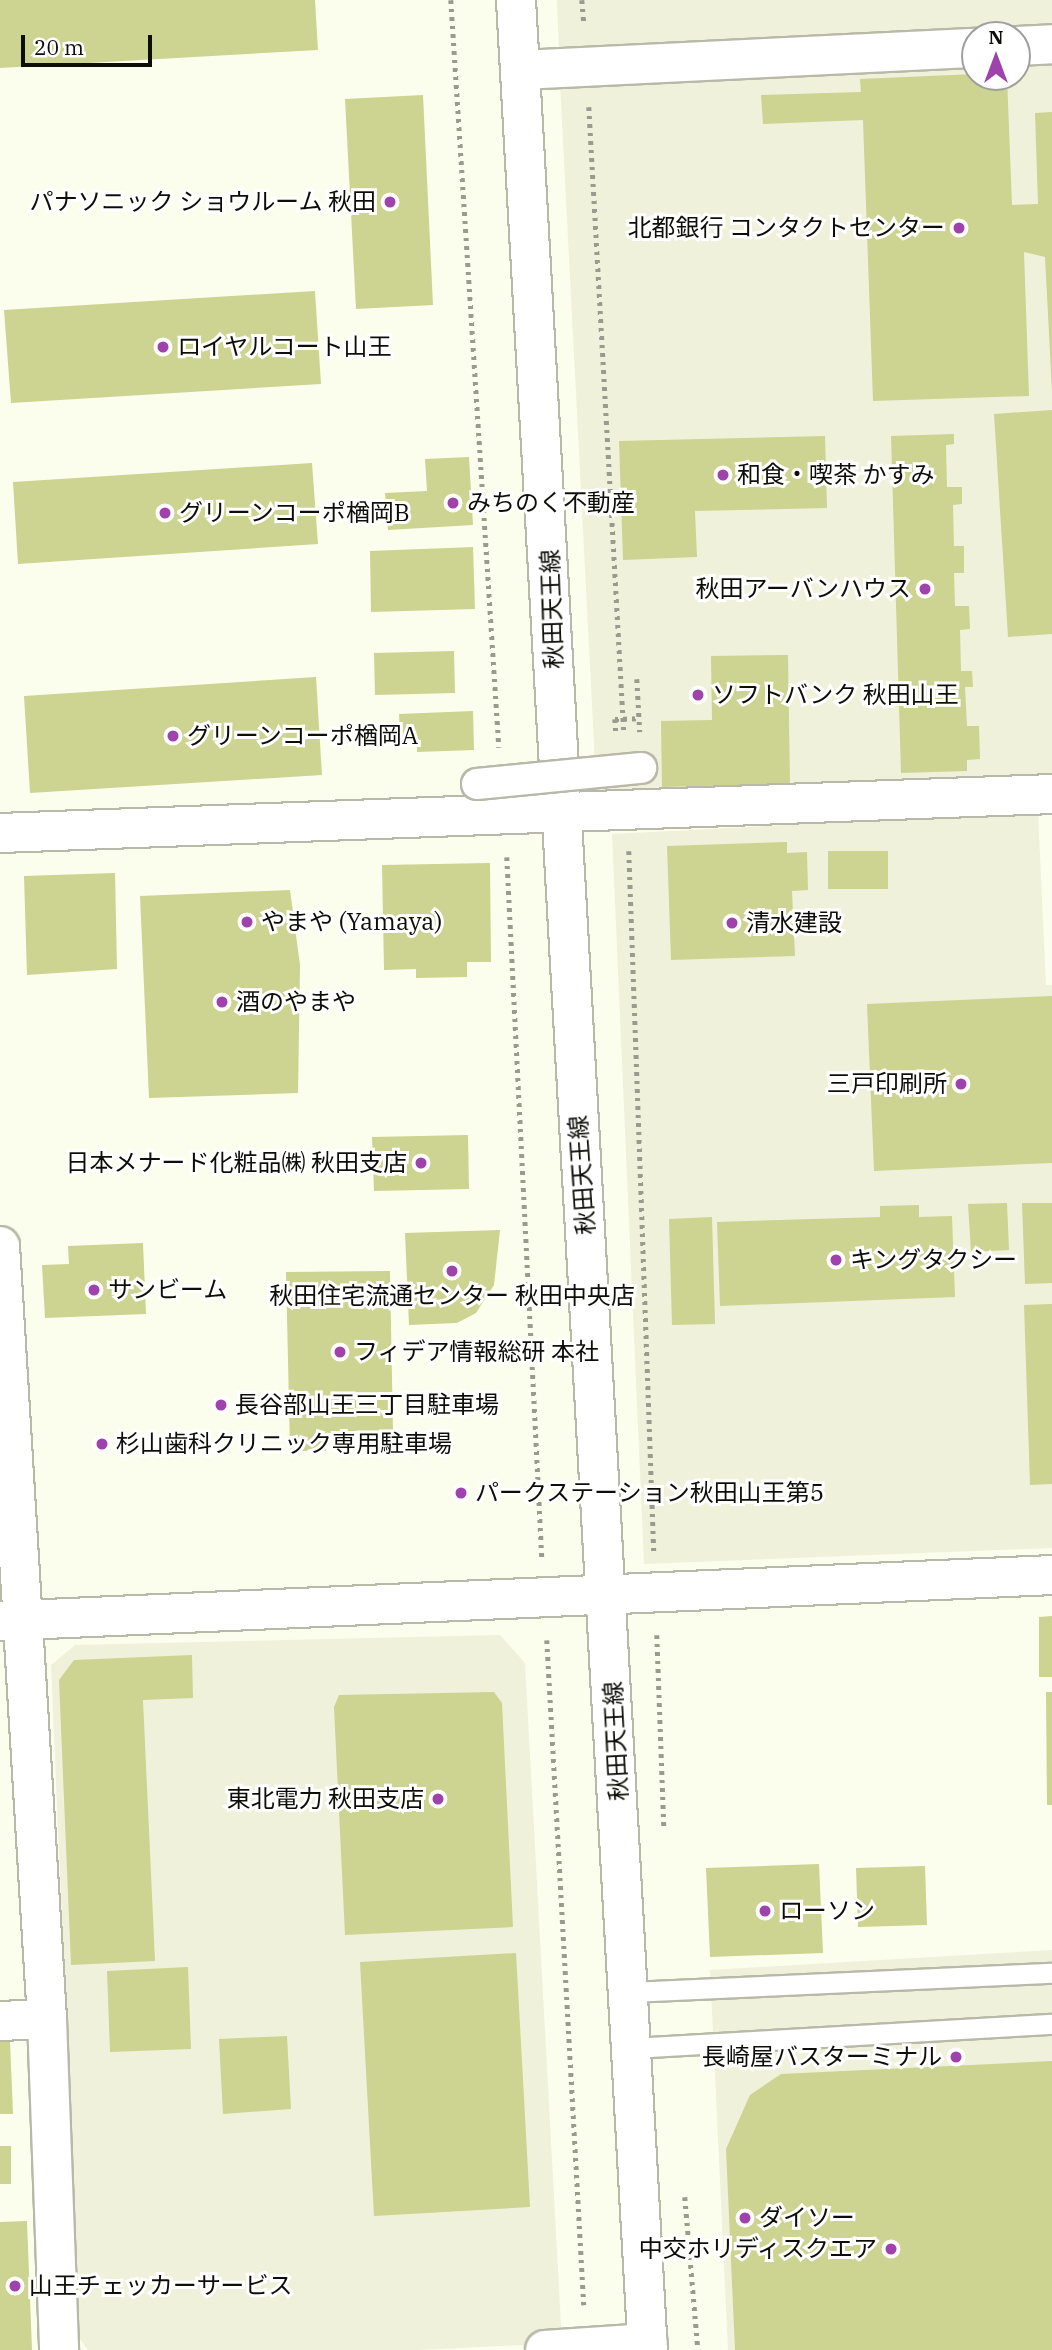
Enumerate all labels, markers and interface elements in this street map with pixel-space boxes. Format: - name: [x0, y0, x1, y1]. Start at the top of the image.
- scale bar: [24, 21, 156, 65]
- north arrow: [961, 21, 1031, 91]
- text: N: [988, 25, 1004, 49]
- text: 20 m: [34, 33, 84, 61]
- place label: パナソニック ショウルーム 秋田: [29, 188, 376, 216]
- marker: パナソニック ショウルーム 秋田: [382, 194, 398, 210]
- place label: 北都銀行 コンタクトセンター: [627, 214, 945, 242]
- marker: 北都銀行 コンタクトセンター: [951, 220, 967, 236]
- place label: ロイヤルコート山王: [177, 333, 393, 361]
- marker: ロイヤルコート山王: [155, 339, 171, 355]
- place label: 和食・喫茶 かすみ: [737, 461, 935, 489]
- marker: 和食・喫茶 かすみ: [715, 467, 731, 483]
- place label: みちのく不動産: [467, 489, 635, 517]
- marker: みちのく不動産: [445, 495, 461, 511]
- place label: グリーンコーポ楢岡B: [179, 499, 411, 527]
- marker: グリーンコーポ楢岡B: [157, 505, 173, 521]
- street label: 秋田天王線: [536, 549, 568, 669]
- place label: 秋田アーバンハウス: [696, 575, 911, 603]
- marker: 秋田アーバンハウス: [917, 581, 933, 597]
- place label: ソフトバンク 秋田山王: [712, 681, 958, 709]
- marker: ソフトバンク 秋田山王: [690, 687, 706, 703]
- place label: グリーンコーポ楢岡A: [187, 722, 419, 750]
- marker: グリーンコーポ楢岡A: [165, 728, 181, 744]
- place label: やまや (Yamaya): [261, 908, 443, 936]
- place label: 清水建設: [746, 909, 842, 937]
- marker: やまや (Yamaya): [239, 914, 255, 930]
- marker: 清水建設: [724, 915, 740, 931]
- place label: 酒のやまや: [236, 988, 356, 1016]
- marker: 酒のやまや: [214, 994, 230, 1010]
- place label: 三戸印刷所: [827, 1070, 947, 1098]
- marker: 三戸印刷所: [953, 1076, 969, 1092]
- street label: 秋田天王線: [563, 1114, 601, 1236]
- place label: 日本メナード化粧品㈱ 秋田支店: [65, 1149, 407, 1177]
- marker: 日本メナード化粧品㈱ 秋田支店: [413, 1155, 429, 1171]
- place label: キングタクシー: [850, 1246, 1018, 1274]
- marker: キングタクシー: [828, 1252, 844, 1268]
- marker: 秋田住宅流通センター 秋田中央店: [444, 1263, 460, 1279]
- place label: サンビーム: [108, 1276, 228, 1304]
- marker: サンビーム: [86, 1282, 102, 1298]
- place label: 秋田住宅流通センター 秋田中央店: [269, 1282, 635, 1310]
- place label: フィデア情報総研 本社: [354, 1338, 600, 1366]
- marker: フィデア情報総研 本社: [332, 1344, 348, 1360]
- place label: 長谷部山王三丁目駐車場: [235, 1391, 499, 1419]
- marker: 長谷部山王三丁目駐車場: [213, 1397, 229, 1413]
- place label: 杉山歯科クリニック専用駐車場: [116, 1430, 452, 1458]
- marker: 杉山歯科クリニック専用駐車場: [94, 1436, 110, 1452]
- place label: パークステーション秋田山王第5: [475, 1479, 825, 1507]
- marker: パークステーション秋田山王第5: [453, 1485, 469, 1501]
- street label: 秋田天王線: [598, 1680, 634, 1802]
- place label: 東北電力 秋田支店: [226, 1785, 424, 1813]
- marker: 東北電力 秋田支店: [430, 1791, 446, 1807]
- place label: ローソン: [779, 1897, 875, 1925]
- marker: ローソン: [757, 1903, 773, 1919]
- place label: 長崎屋バスターミナル: [702, 2043, 942, 2071]
- marker: 長崎屋バスターミナル: [948, 2049, 964, 2065]
- place label: ダイソー: [759, 2204, 855, 2232]
- marker: ダイソー: [737, 2210, 753, 2226]
- place label: 中交ホリディスクエア: [637, 2235, 877, 2263]
- marker: 中交ホリディスクエア: [883, 2241, 899, 2257]
- place label: 山王チェッカーサービス: [29, 2272, 293, 2300]
- marker: 山王チェッカーサービス: [7, 2278, 23, 2294]

